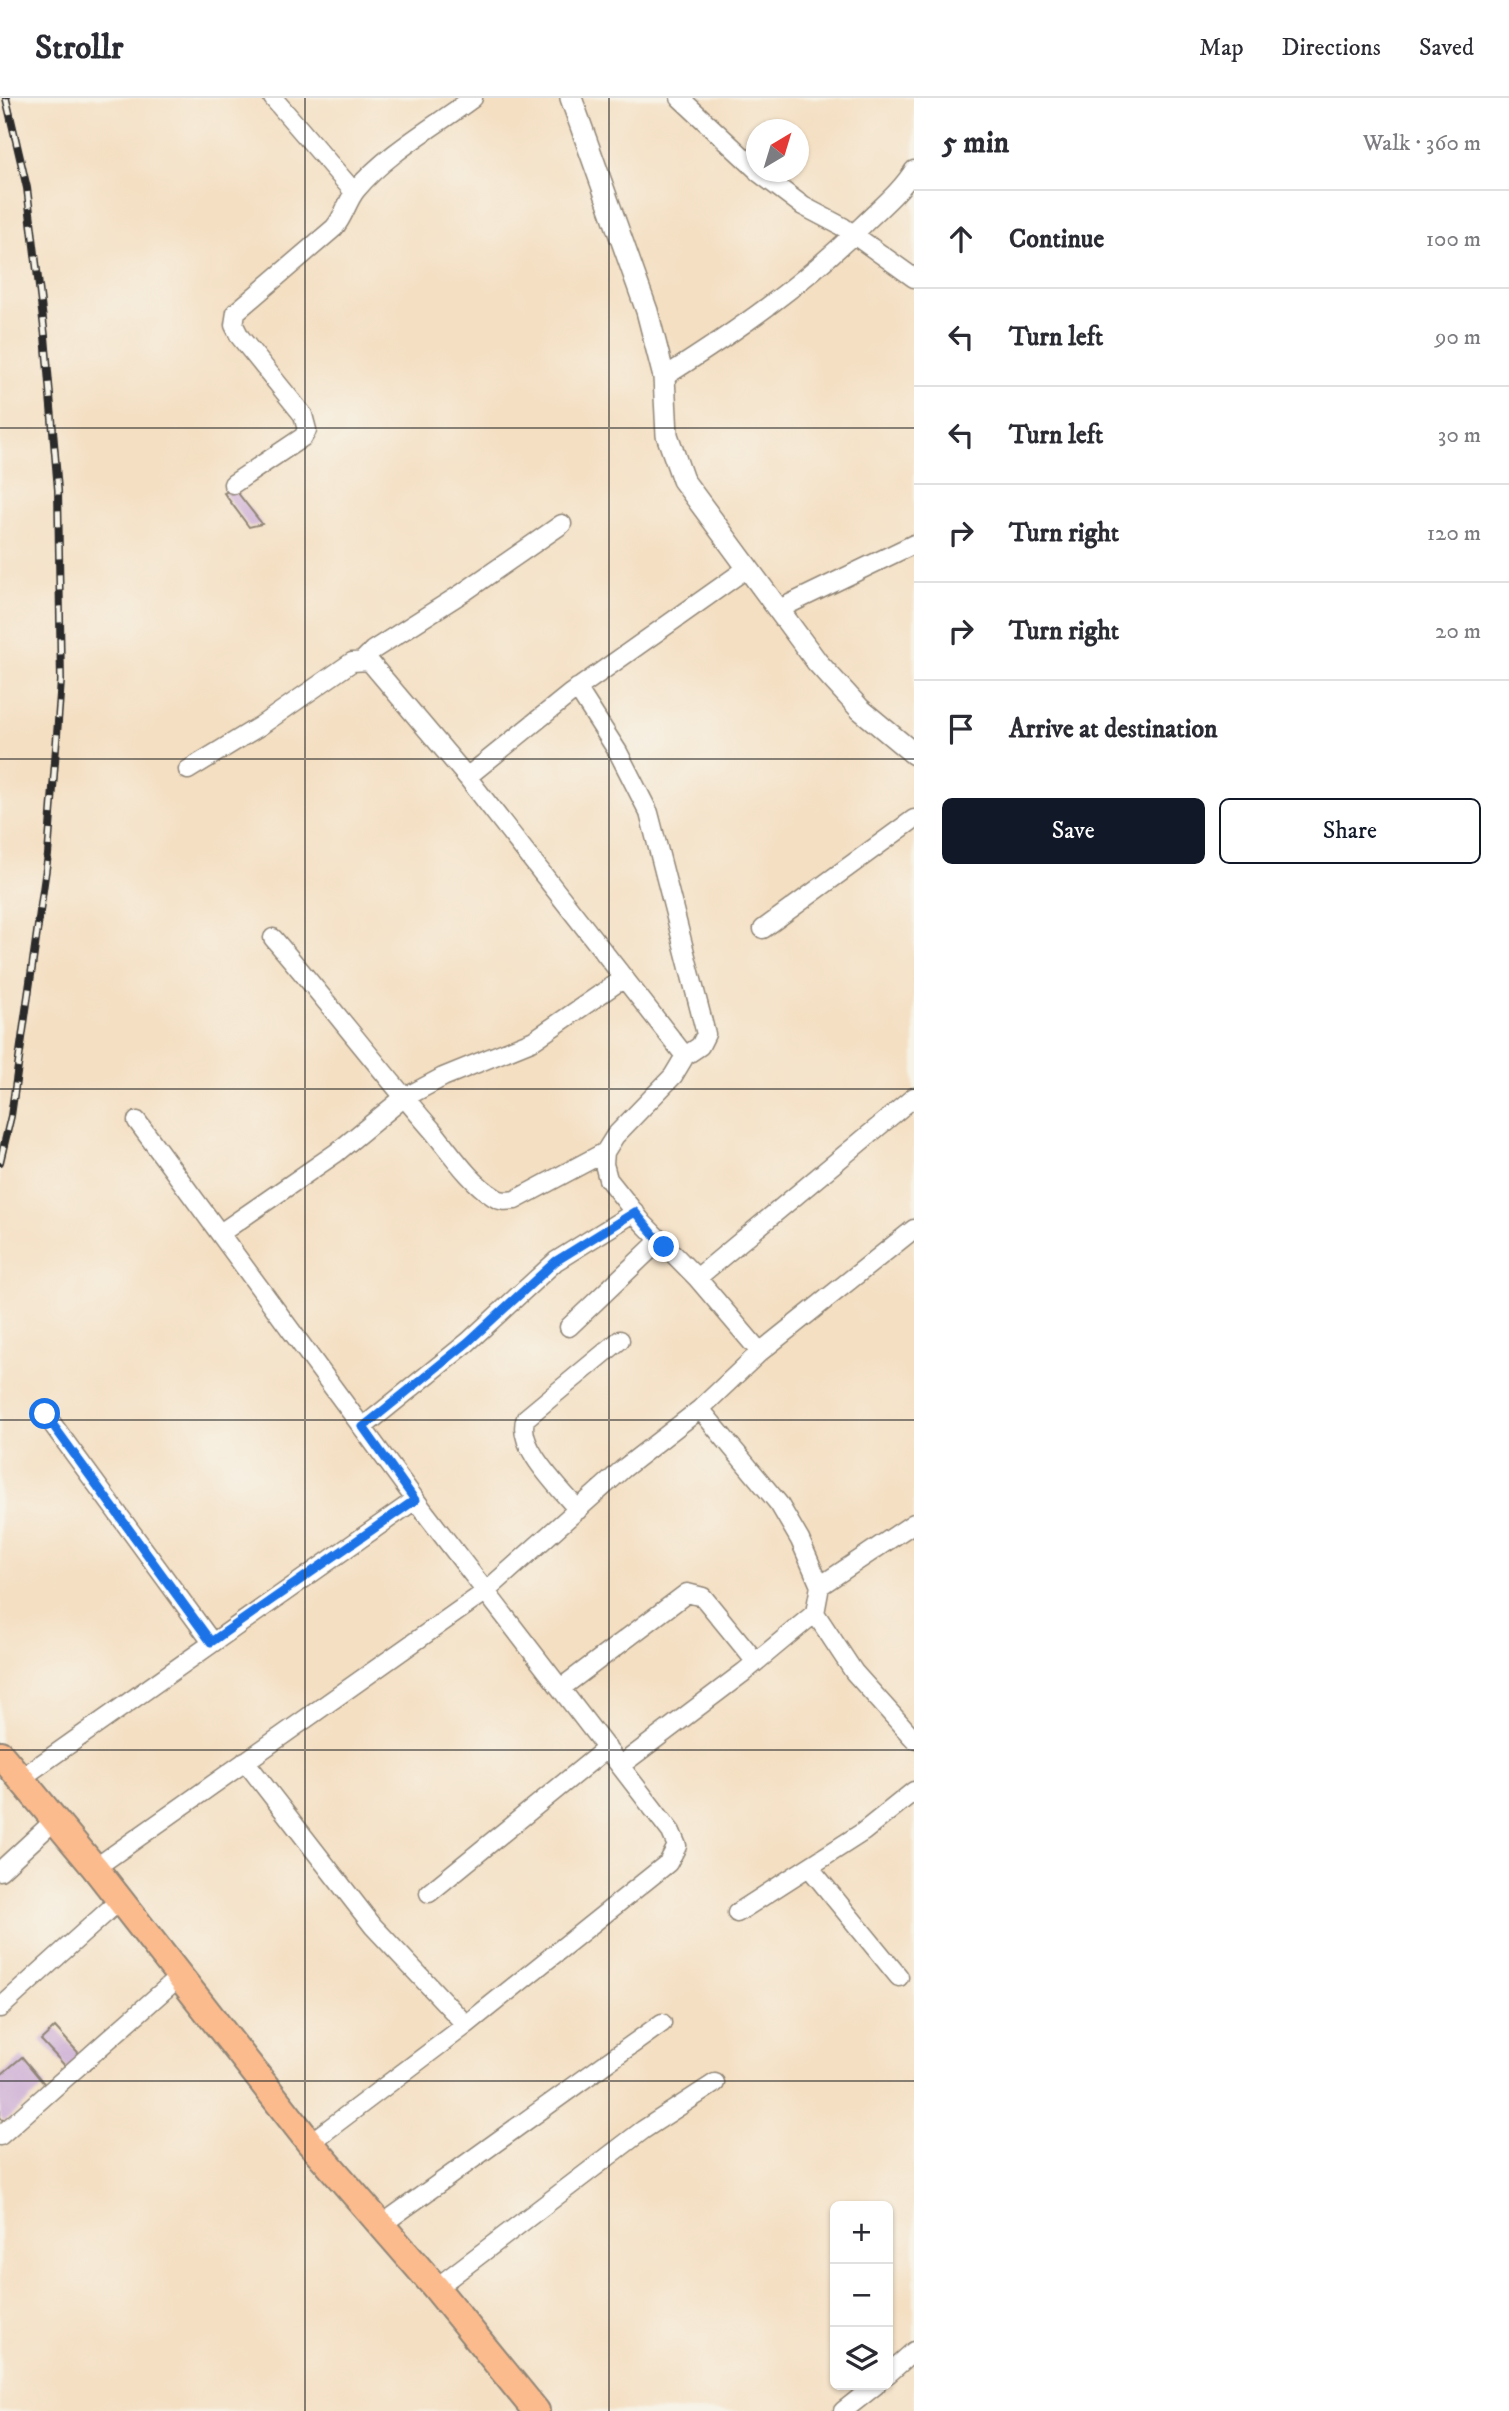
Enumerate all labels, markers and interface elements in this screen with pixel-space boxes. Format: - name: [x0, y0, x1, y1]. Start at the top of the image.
- text: Strollr: [35, 28, 123, 69]
- text: Map: [1199, 33, 1244, 63]
- text: Directions: [1282, 33, 1381, 63]
- text: Saved: [1419, 33, 1474, 63]
- north arrow: [746, 119, 809, 182]
- text: 5 min: [942, 125, 1009, 162]
- text: Walk · 360 m: [1363, 129, 1481, 158]
- icon: ahead: [942, 220, 980, 258]
- text: Continue: [1009, 223, 1104, 256]
- text: 100 m: [1426, 225, 1481, 254]
- icon: left: [942, 318, 980, 356]
- text: Turn left: [1009, 321, 1103, 354]
- text: 90 m: [1435, 323, 1481, 352]
- icon: left: [942, 416, 980, 454]
- text: Turn left: [1009, 419, 1103, 452]
- text: 30 m: [1438, 421, 1481, 450]
- icon: right: [942, 514, 980, 552]
- text: Turn right: [1009, 517, 1119, 550]
- text: 120 m: [1427, 519, 1481, 548]
- icon: right: [942, 612, 980, 650]
- text: Turn right: [1009, 615, 1119, 648]
- text: 20 m: [1435, 617, 1481, 646]
- icon: arrive: [942, 710, 980, 748]
- text: Arrive at destination: [1009, 713, 1218, 746]
- button: Save: [942, 798, 1205, 864]
- button: Share: [1219, 798, 1481, 864]
- route end: [648, 1231, 679, 1262]
- route start: [29, 1398, 60, 1429]
- map controls: [830, 2201, 893, 2390]
- button: +: [830, 2201, 893, 2264]
- button: −: [830, 2264, 893, 2327]
- button: layers: [830, 2327, 893, 2390]

